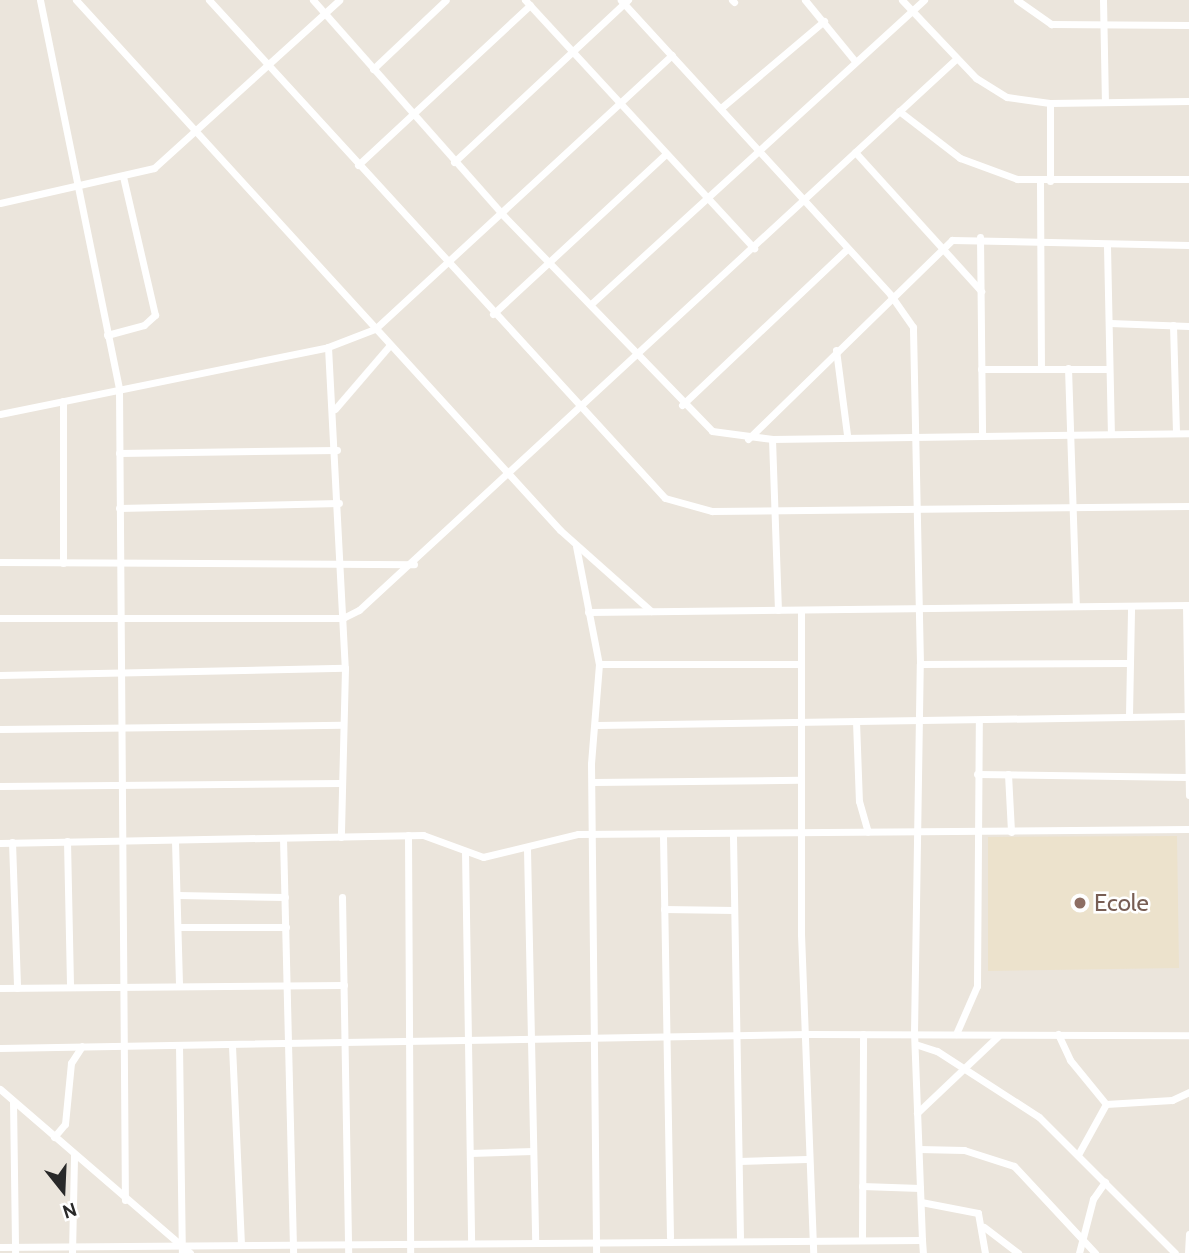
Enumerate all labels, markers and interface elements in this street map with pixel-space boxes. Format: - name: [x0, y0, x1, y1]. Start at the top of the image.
- place label: Ecole: [1094, 889, 1149, 917]
- marker: Ecole: [1072, 895, 1088, 911]
- north arrow: [28, 1155, 98, 1225]
- text: N: [60, 1197, 80, 1223]

